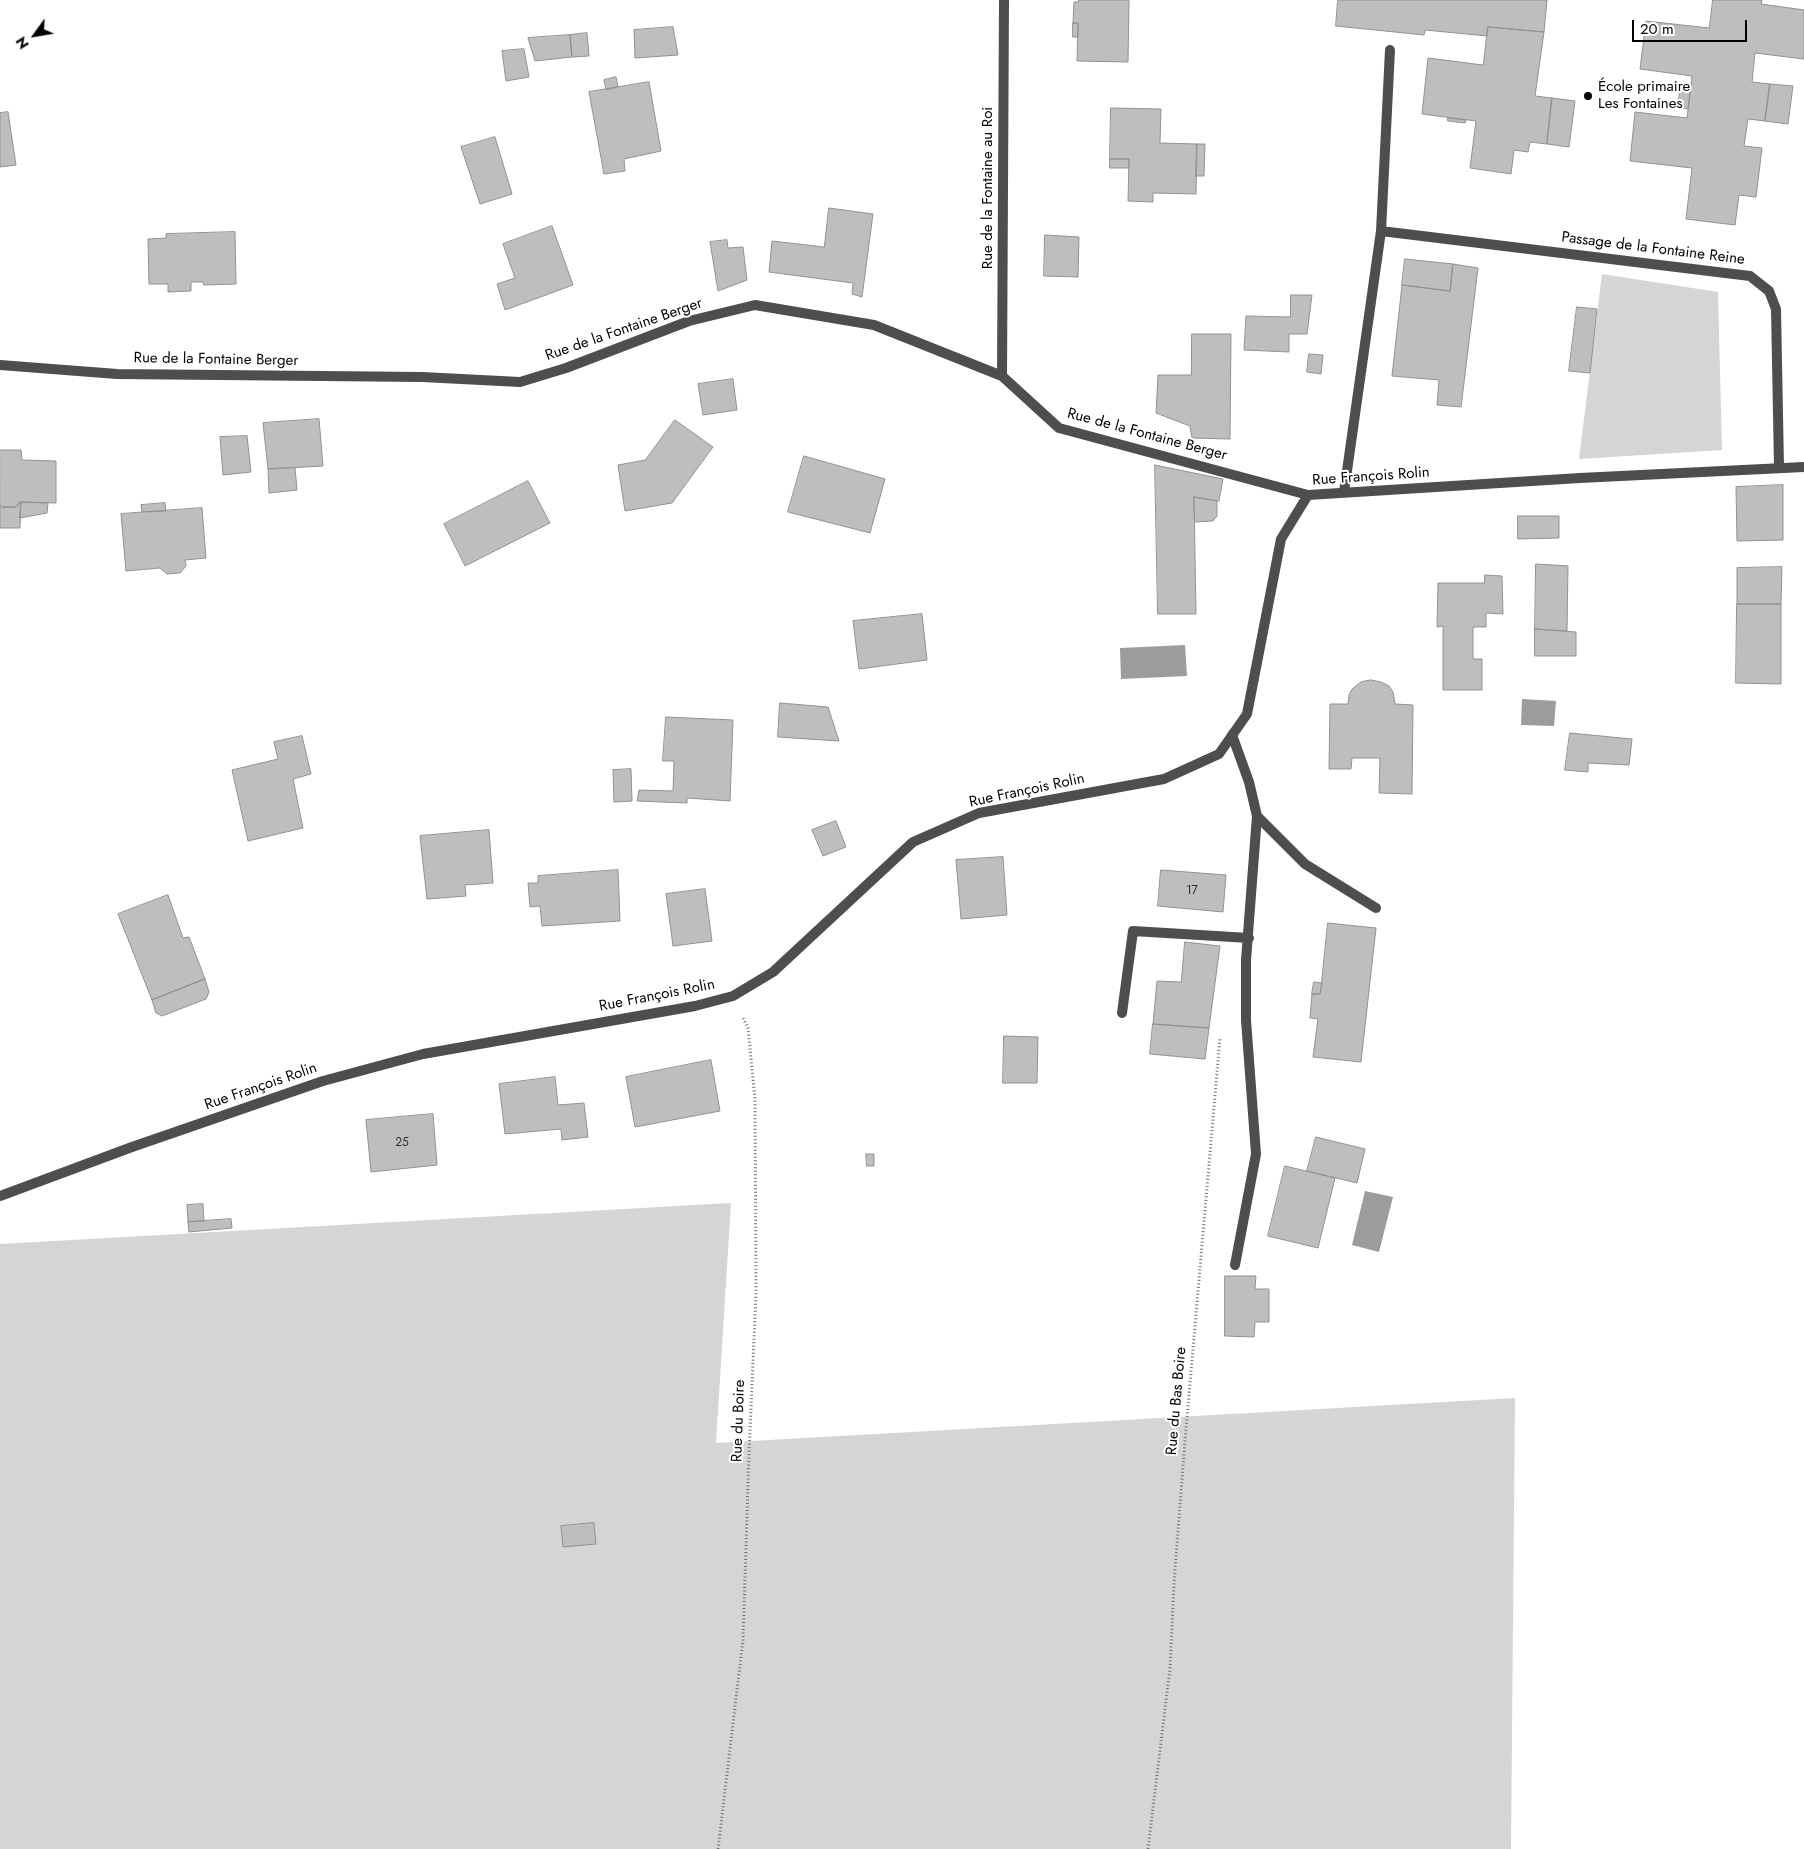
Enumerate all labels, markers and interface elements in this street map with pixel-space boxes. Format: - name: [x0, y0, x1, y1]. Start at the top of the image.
- north arrow: [10, 10, 60, 60]
- scale bar: [1634, 10, 1749, 42]
- text: 20 m: [1640, 18, 1674, 40]
- text: N: [11, 33, 34, 53]
- place label: École primaire Les Fontaines: [1598, 78, 1690, 113]
- marker: École primaire Les Fontaines: [1582, 90, 1594, 102]
- street label: Rue de la Fontaine au Roi: [979, 107, 997, 269]
- street label: Passage de la Fontaine Reine: [1560, 229, 1746, 269]
- street label: Rue de la Fontaine Berger: [543, 295, 705, 365]
- street label: Rue de la Fontaine Berger: [133, 350, 299, 370]
- street label: Rue de la Fontaine Berger: [1065, 405, 1229, 465]
- street label: Rue François Rolin: [1312, 464, 1430, 490]
- street label: Rue François Rolin: [968, 770, 1086, 812]
- house number: 17: [1186, 884, 1198, 898]
- street label: Rue François Rolin: [598, 976, 716, 1016]
- street label: Rue François Rolin: [202, 1059, 320, 1115]
- house number: 25: [395, 1136, 409, 1150]
- street label: Rue du Bas Boire: [1163, 1346, 1191, 1456]
- street label: Rue du Boire: [729, 1379, 749, 1463]

